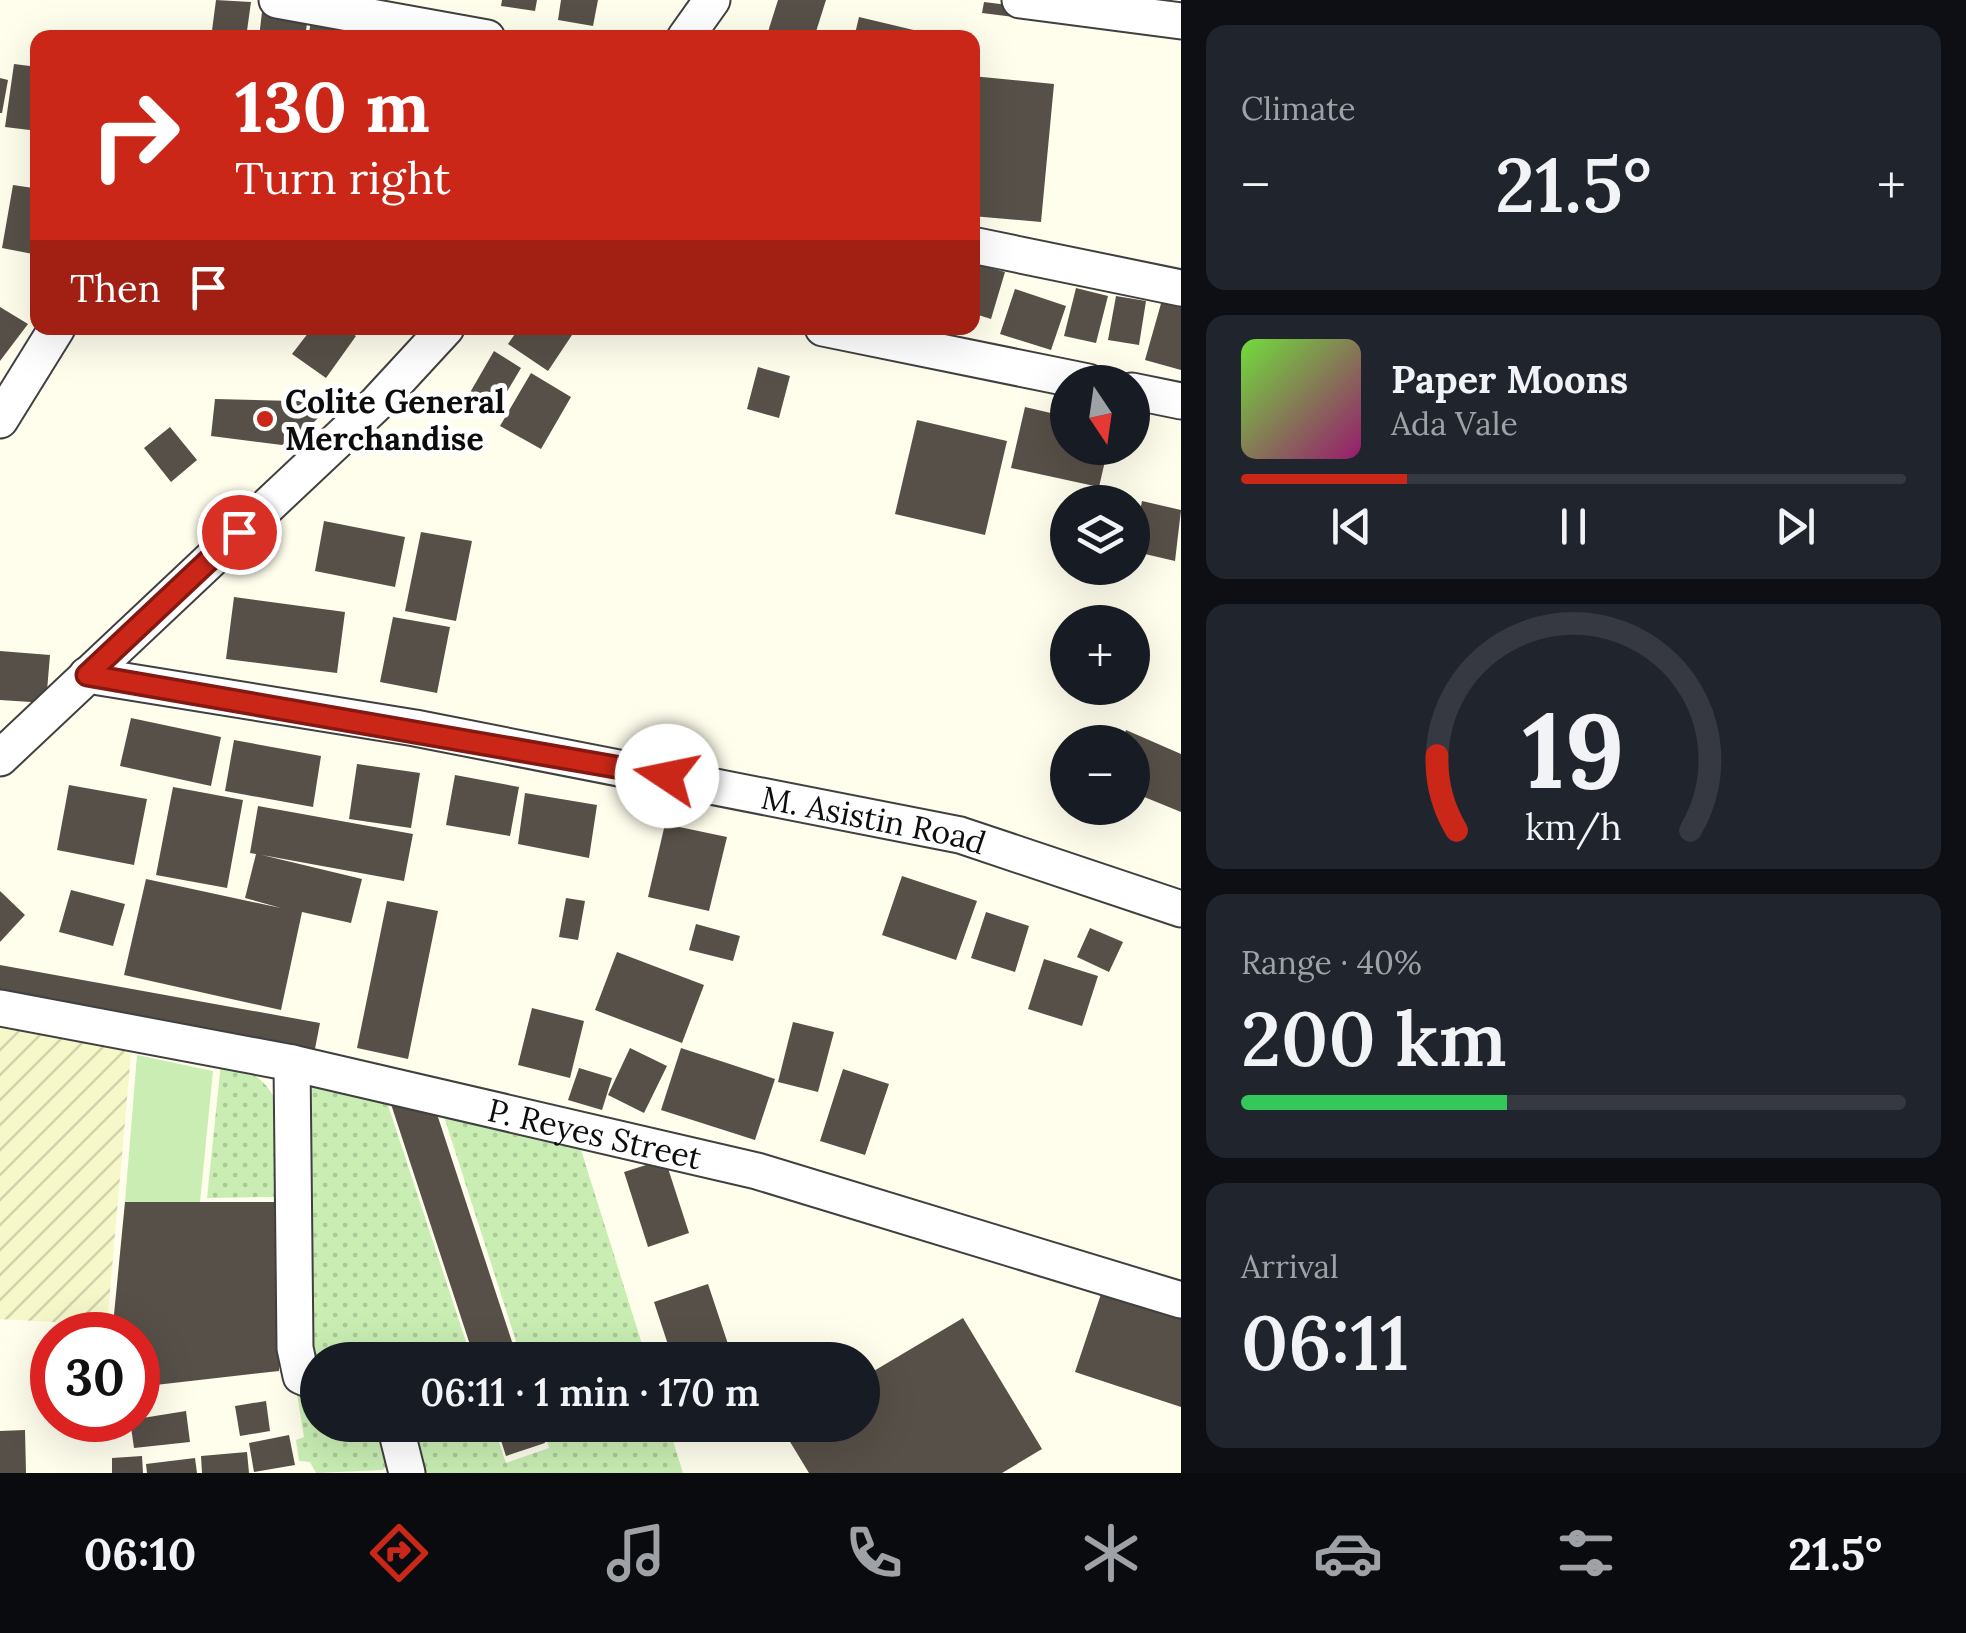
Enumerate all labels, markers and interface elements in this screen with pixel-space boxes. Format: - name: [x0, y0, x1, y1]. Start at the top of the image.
- text: 130 m: [235, 62, 430, 151]
- icon: right: [70, 70, 200, 200]
- text: Climate: [1241, 88, 1356, 129]
- text: 21.5°: [1495, 137, 1652, 233]
- text: Turn right: [235, 149, 451, 206]
- text: −: [1241, 150, 1270, 220]
- text: +: [1877, 150, 1906, 220]
- icon: arrive: [181, 260, 236, 315]
- text: Then: [70, 264, 161, 312]
- text: Paper Moons: [1391, 355, 1628, 403]
- north arrow: [1050, 365, 1150, 465]
- map controls: [1050, 365, 1150, 825]
- place label: Colite General Merchandise: [285, 381, 505, 459]
- text: Ada Vale: [1391, 403, 1518, 444]
- marker: Colite General Merchandise: [254, 408, 276, 430]
- button: layers: [1050, 485, 1150, 585]
- pin: [197, 490, 282, 575]
- icon: previous: [1324, 499, 1379, 554]
- icon: pause: [1546, 499, 1601, 554]
- icon: next: [1768, 499, 1823, 554]
- icon: arrive: [212, 505, 267, 560]
- button: +: [1050, 605, 1150, 705]
- text: 19: [1522, 683, 1625, 816]
- position arrow: [615, 724, 719, 828]
- button: −: [1050, 725, 1150, 825]
- street label: M. Asistin Road: [758, 776, 991, 863]
- text: km/h: [1525, 804, 1622, 850]
- text: Range · 40%: [1241, 942, 1422, 983]
- text: 200 km: [1241, 991, 1507, 1087]
- street label: P. Reyes Street: [484, 1089, 706, 1178]
- text: Arrival: [1241, 1246, 1339, 1287]
- text: 06:11: [1241, 1295, 1409, 1391]
- speed limit sign: 30: [30, 1312, 160, 1442]
- text: 06:11 · 1 min · 170 m: [420, 1368, 760, 1416]
- icon: directions: [364, 1518, 434, 1588]
- icon: music: [601, 1518, 671, 1588]
- icon: phone: [839, 1518, 909, 1588]
- icon: climate: [1076, 1518, 1146, 1588]
- icon: car: [1313, 1518, 1383, 1588]
- icon: filters: [1551, 1518, 1621, 1588]
- text: 06:10: [84, 1525, 196, 1582]
- text: 21.5°: [1788, 1525, 1882, 1582]

